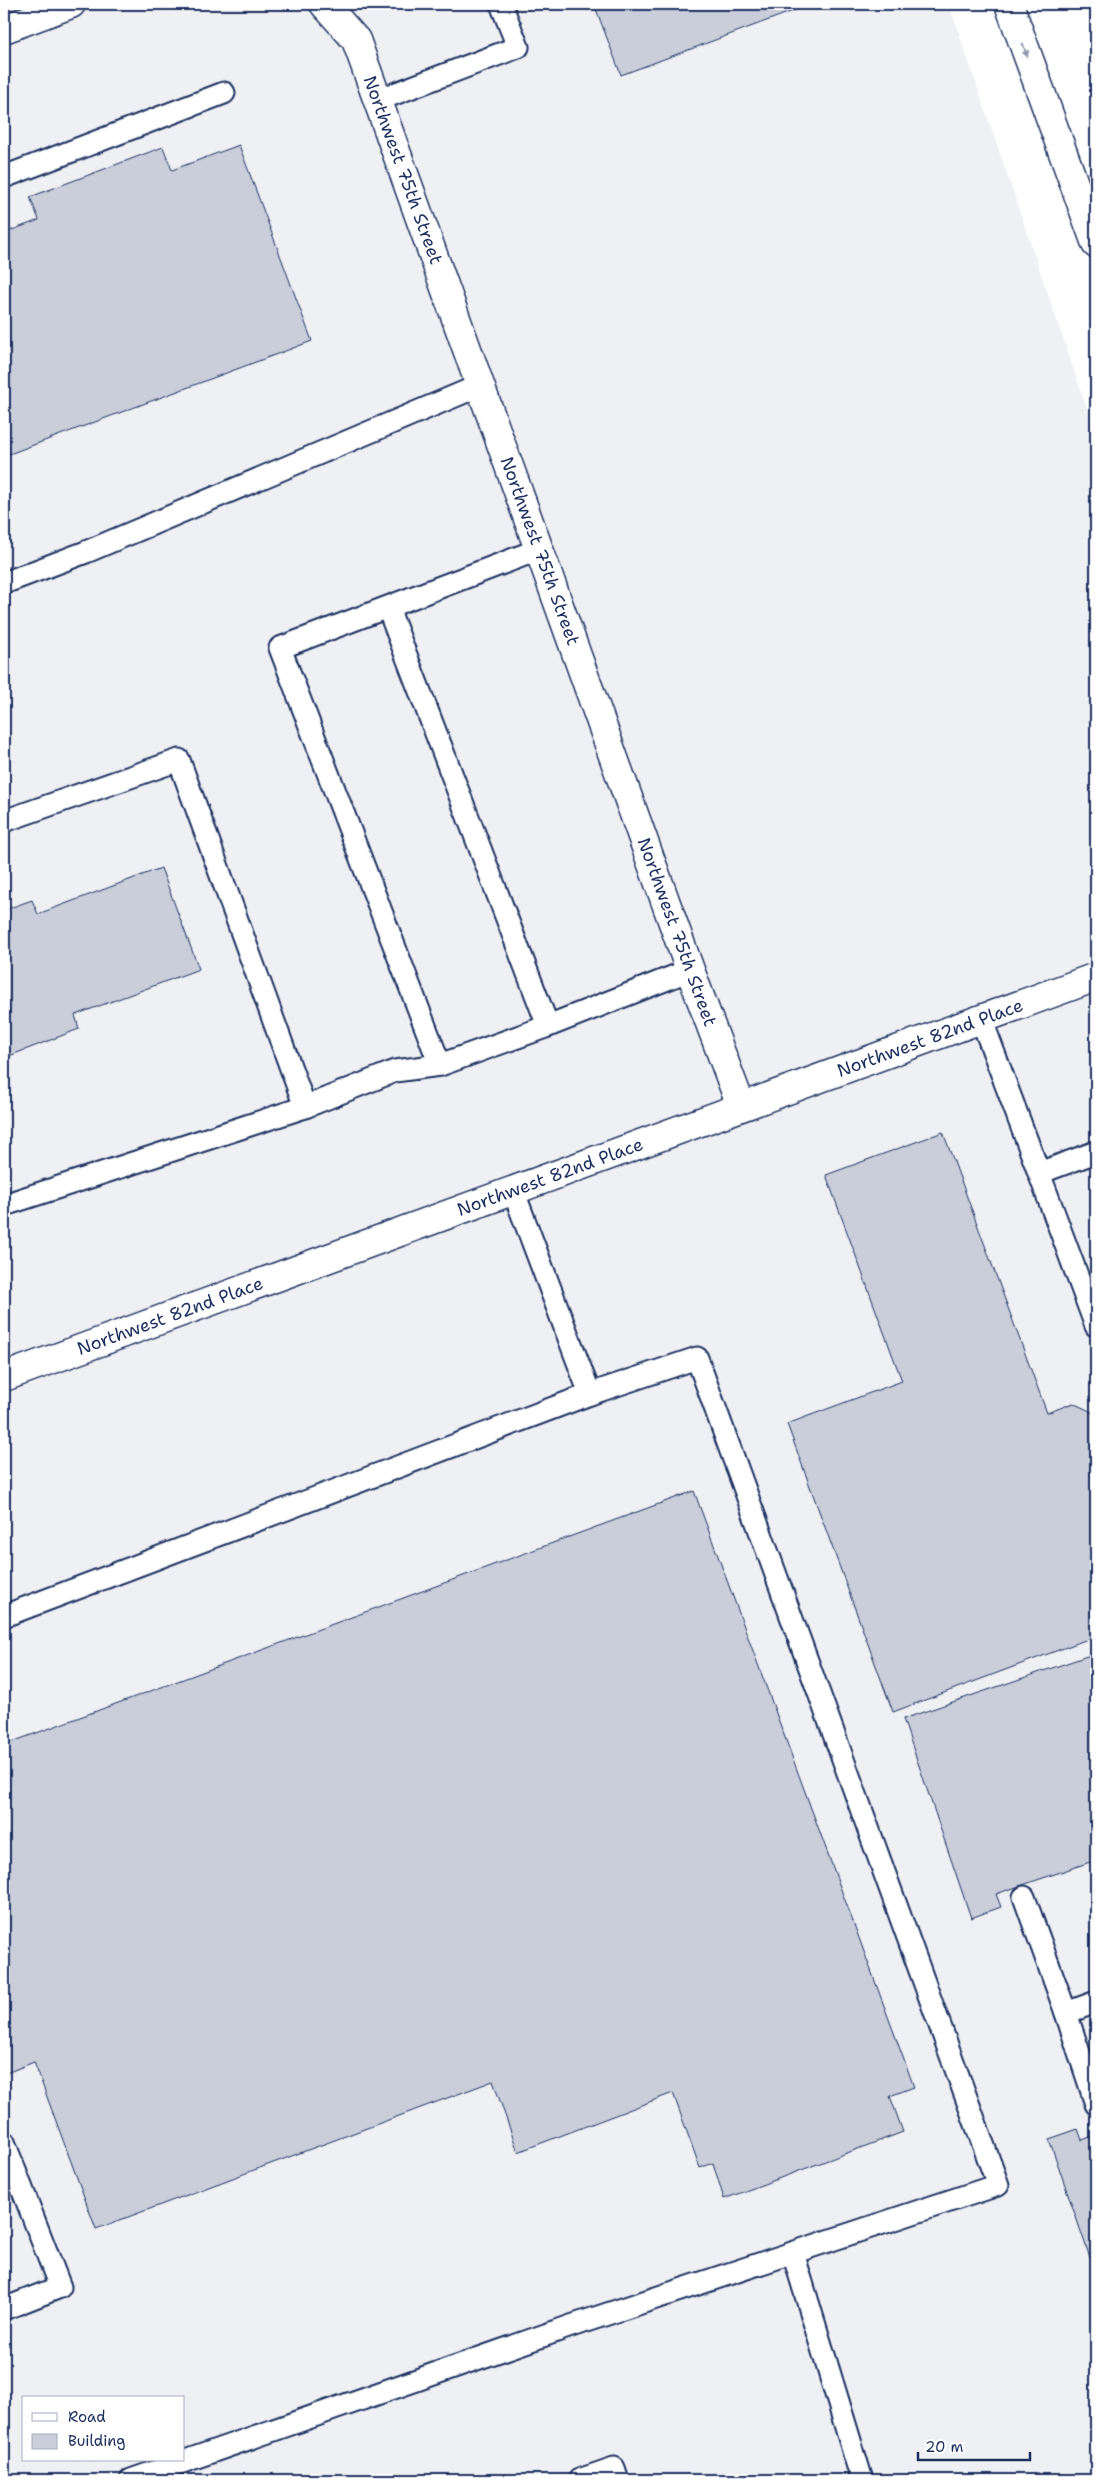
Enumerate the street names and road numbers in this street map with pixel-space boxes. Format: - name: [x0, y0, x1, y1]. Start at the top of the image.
- street label: Northwest 75th Street: [358, 72, 448, 268]
- street label: Northwest 75th Street: [495, 453, 585, 649]
- street label: Northwest 75th Street: [632, 834, 722, 1030]
- street label: Northwest 82nd Place: [834, 993, 1026, 1083]
- street label: Northwest 82nd Place: [454, 1132, 646, 1222]
- street label: Northwest 82nd Place: [74, 1271, 266, 1361]

